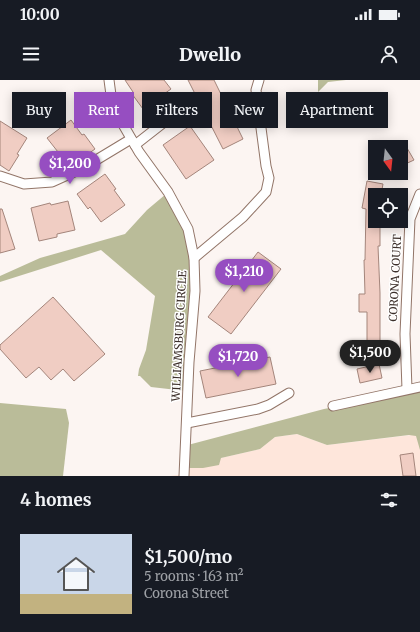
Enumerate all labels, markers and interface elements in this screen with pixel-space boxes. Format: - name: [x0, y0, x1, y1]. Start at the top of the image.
- text: 10:00: [20, 5, 60, 24]
- icon: menu: [20, 43, 42, 65]
- text: Dwello: [179, 43, 241, 66]
- icon: person: [378, 43, 400, 65]
- chip: Buy: [12, 92, 66, 128]
- chip: Rent: [74, 92, 134, 128]
- chip: Filters: [142, 92, 212, 128]
- chip: New: [220, 92, 278, 128]
- chip: Apartment: [286, 92, 388, 128]
- north arrow: [368, 140, 408, 180]
- map controls: [368, 140, 408, 228]
- pin: $1,200: [37, 151, 103, 185]
- text: $1,200: [48, 155, 92, 172]
- button: locate: [368, 188, 408, 228]
- street label: CORONA COURT: [386, 234, 404, 322]
- pin: $1,210: [211, 259, 277, 293]
- text: $1,210: [224, 263, 264, 280]
- street label: WILLIAMSBURG CIRCLE: [169, 270, 189, 403]
- pin: $1,500: [337, 340, 403, 374]
- pin: $1,720: [205, 344, 271, 378]
- text: $1,500: [349, 344, 391, 361]
- text: $1,720: [218, 348, 258, 365]
- text: 4 homes: [20, 489, 91, 511]
- icon: filters: [378, 489, 400, 511]
- text: $1,500/mo: [144, 546, 232, 568]
- icon: home: [52, 550, 100, 598]
- text: 5 rooms · 163 m²: [144, 568, 243, 585]
- text: Corona Street: [144, 585, 229, 602]

